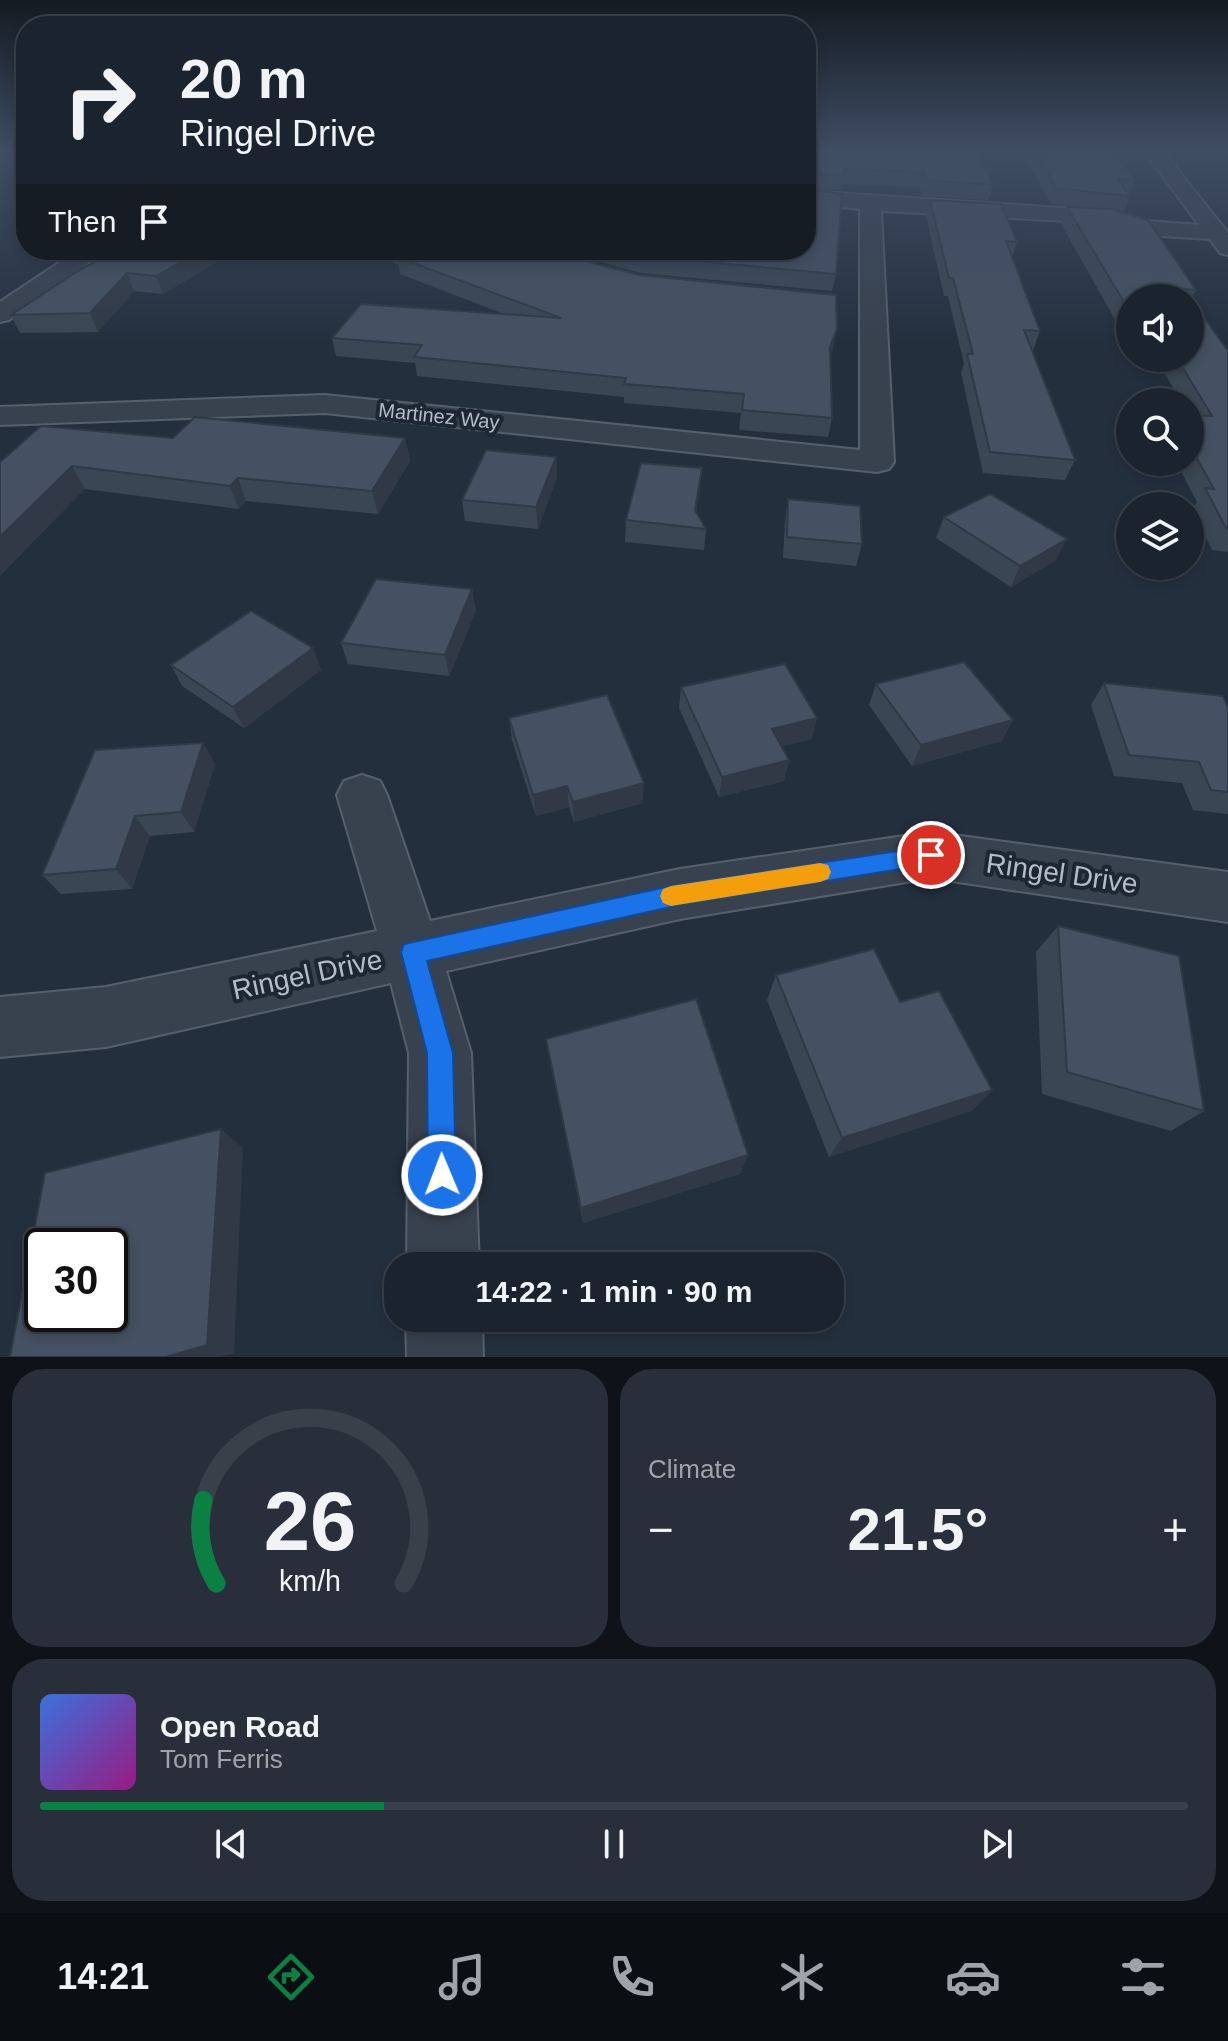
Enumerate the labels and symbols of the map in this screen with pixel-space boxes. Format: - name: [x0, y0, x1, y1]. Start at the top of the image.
- street label: Martinez Way: [377, 399, 501, 433]
- pin: [897, 821, 965, 889]
- street label: Ringel Drive: [984, 848, 1140, 899]
- street label: Ringel Drive: [229, 943, 385, 1006]
- position arrow: [400, 1133, 484, 1217]
- speed limit sign: 30: [24, 1228, 128, 1332]

